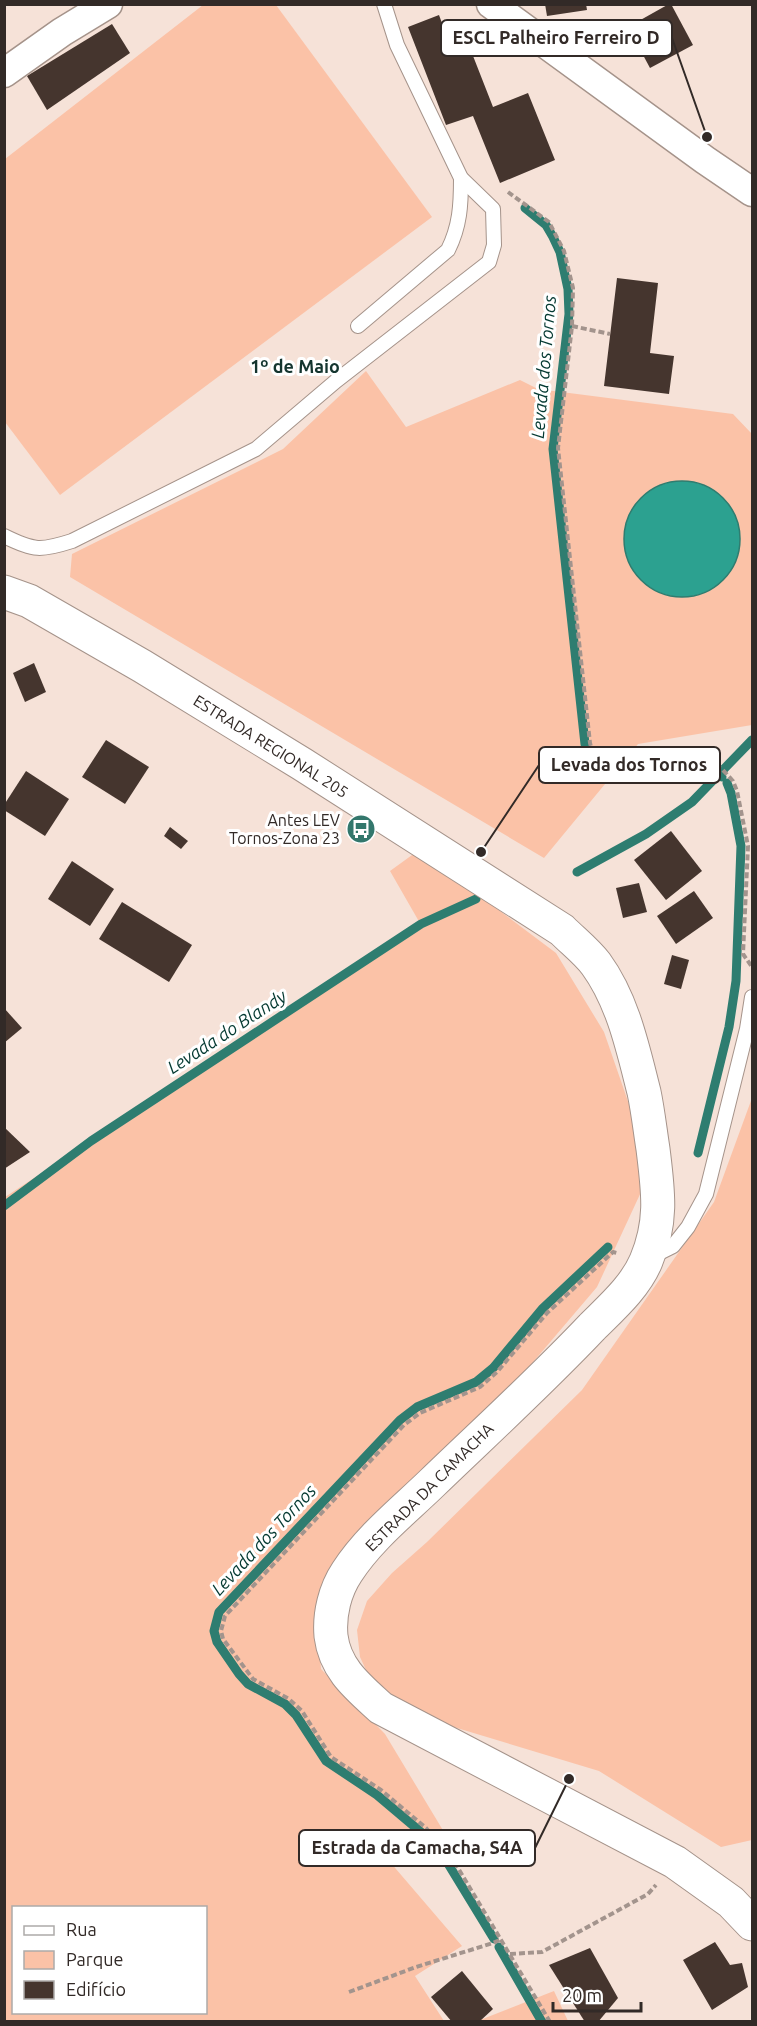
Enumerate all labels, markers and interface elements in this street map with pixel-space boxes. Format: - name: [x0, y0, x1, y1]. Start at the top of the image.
- callout: ESCL Palheiro Ferreiro D: [441, 20, 672, 56]
- text: ESCL Palheiro Ferreiro D: [452, 27, 660, 47]
- water label: Levada dos Tornos: [527, 294, 559, 439]
- district label: 1º de Maio: [250, 356, 340, 376]
- street label: ESTRADA REGIONAL 205: [190, 691, 352, 801]
- callout: Levada dos Tornos: [539, 747, 720, 783]
- text: Levada dos Tornos: [551, 754, 707, 774]
- place label: Antes LEV Tornos-Zona 23: [229, 811, 340, 847]
- bus stop icon: Antes LEV Tornos-Zona 23: [345, 813, 377, 845]
- water label: Levada do Blandy: [163, 985, 290, 1077]
- street label: ESTRADA DA CAMACHA: [361, 1419, 497, 1555]
- water label: Levada dos Tornos: [207, 1480, 320, 1599]
- callout: Estrada da Camacha, S4A: [299, 1830, 535, 1866]
- text: Estrada da Camacha, S4A: [311, 1837, 523, 1857]
- legend: [12, 1906, 207, 2014]
- text: Rua: [66, 1919, 97, 1939]
- text: Parque: [66, 1949, 123, 1969]
- scale bar: [553, 1975, 642, 2013]
- text: Edifício: [66, 1979, 126, 1999]
- text: 20 m: [562, 1985, 602, 2005]

